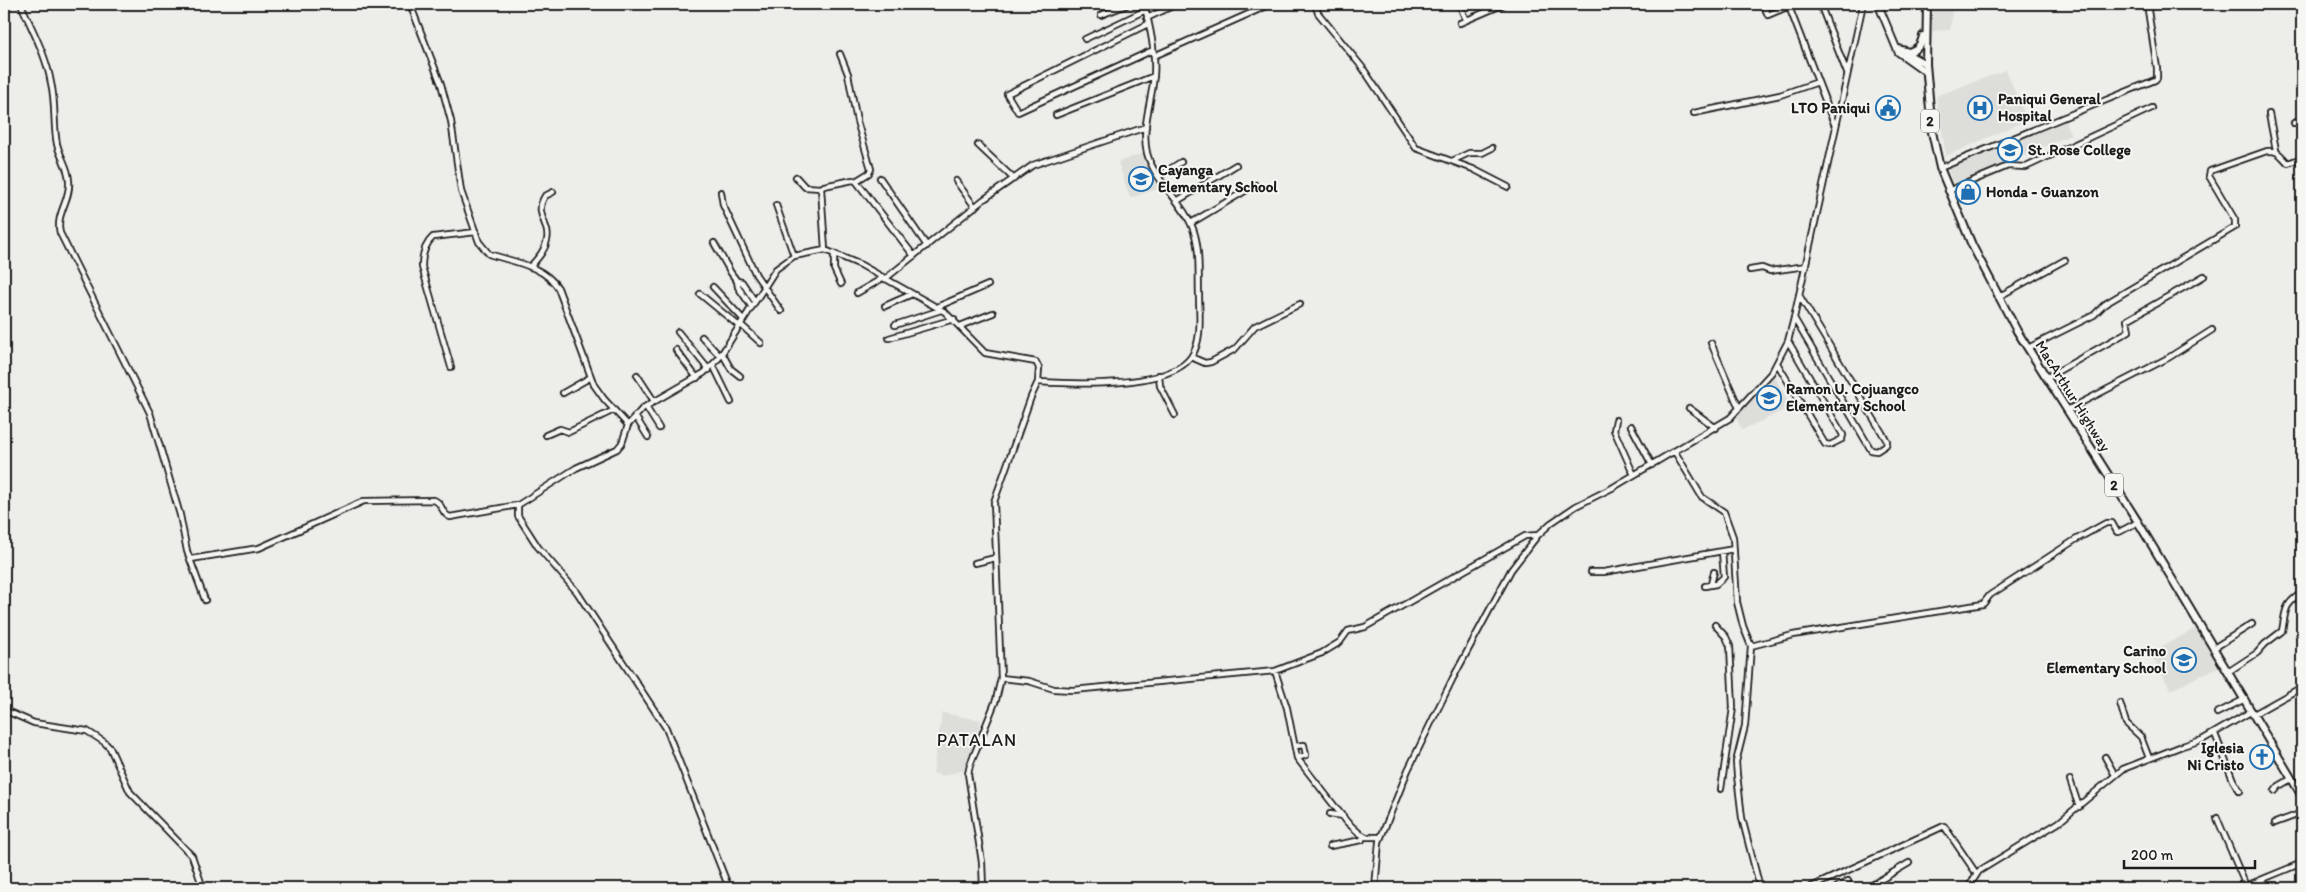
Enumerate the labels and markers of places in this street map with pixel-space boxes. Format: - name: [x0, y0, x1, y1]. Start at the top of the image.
- place label: Paniqui General Hospital: [1998, 90, 2101, 126]
- public building icon: LTO Paniqui: [1875, 95, 1901, 121]
- hospital icon: Paniqui General Hospital: [1967, 95, 1993, 121]
- place label: LTO Paniqui: [1791, 99, 1870, 118]
- school or university icon: St. Rose College: [1997, 137, 2023, 163]
- place label: St. Rose College: [2028, 141, 2131, 160]
- place label: Cayanga Elementary School: [1158, 161, 1278, 197]
- school or university icon: Cayanga Elementary School: [1128, 166, 1154, 192]
- shop icon: Honda - Guanzon: [1955, 179, 1981, 205]
- place label: Honda - Guanzon: [1986, 183, 2099, 201]
- place label: Ramon U. Cojuangco Elementary School: [1786, 380, 1919, 416]
- school or university icon: Ramon U. Cojuangco Elementary School: [1756, 385, 1782, 411]
- place label: Carino Elementary School: [2046, 642, 2167, 678]
- school or university icon: Carino Elementary School: [2171, 647, 2197, 673]
- place label: Iglesia Ni Cristo: [2187, 739, 2244, 774]
- church icon: Iglesia Ni Cristo: [2249, 744, 2275, 770]

